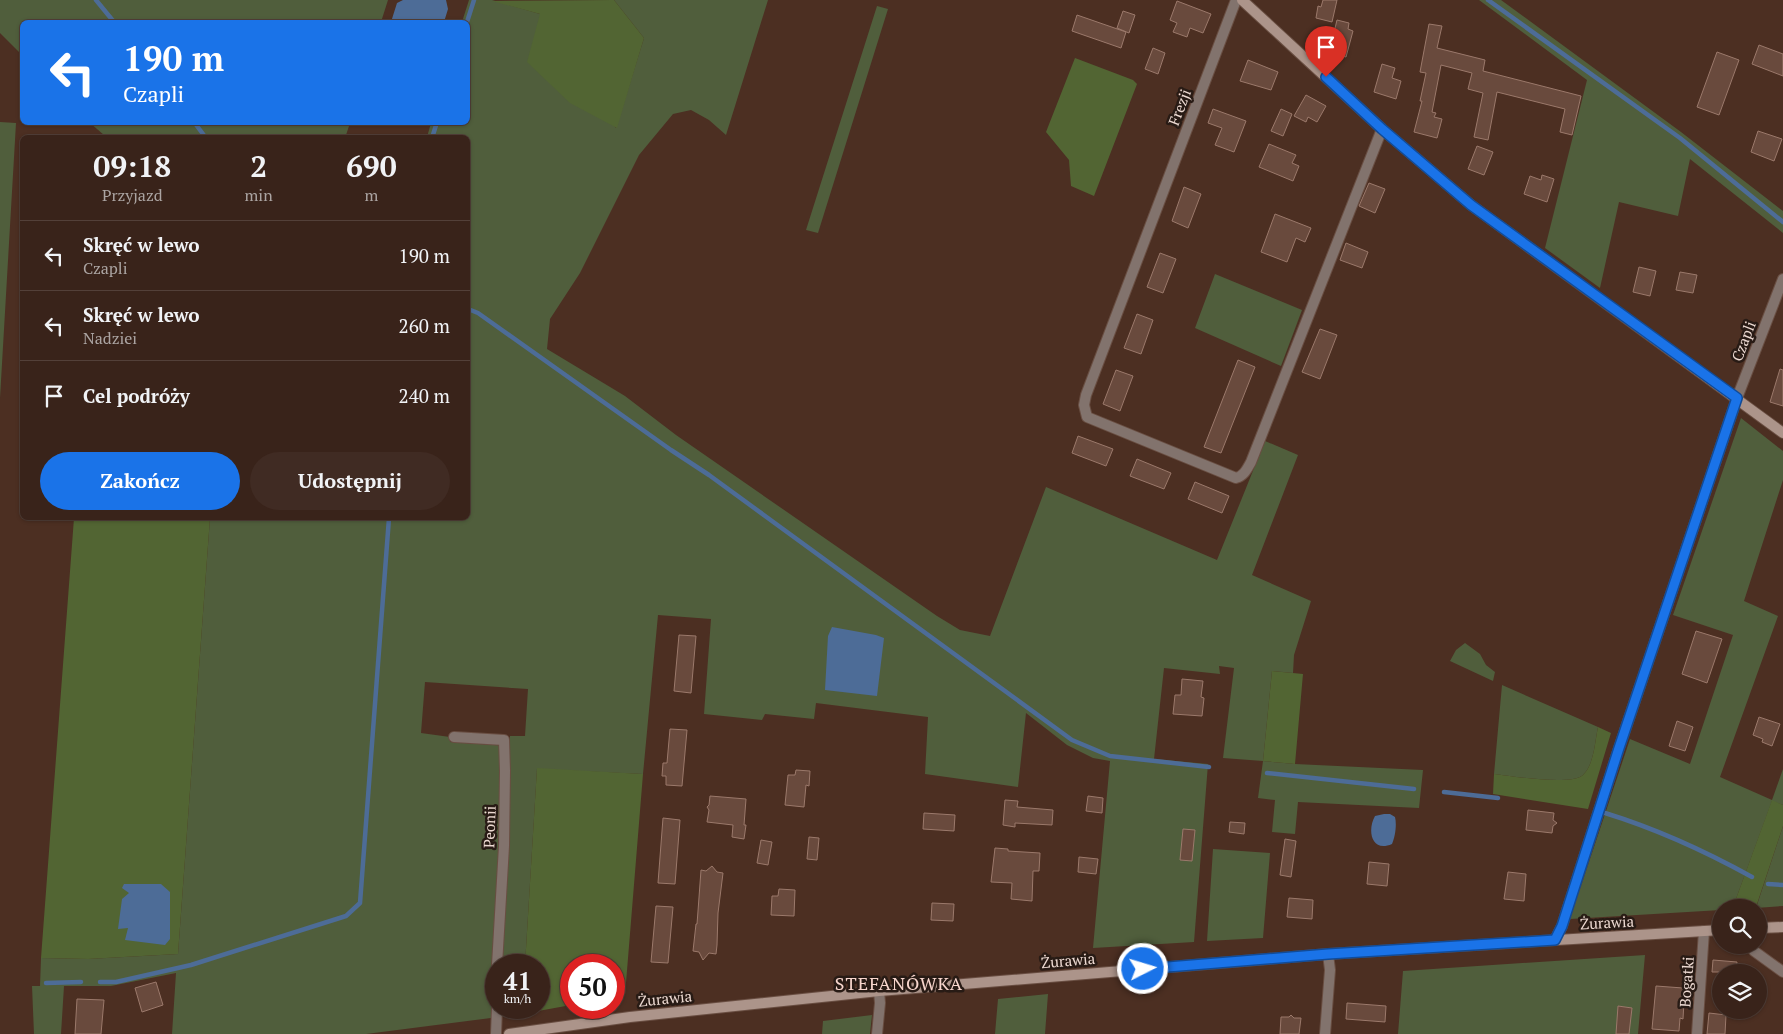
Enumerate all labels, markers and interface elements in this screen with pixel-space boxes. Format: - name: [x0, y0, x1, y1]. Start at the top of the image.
- pin: [1305, 26, 1347, 77]
- icon: arrive: [1312, 33, 1340, 61]
- text: 190 m: [123, 35, 224, 81]
- icon: left: [40, 40, 105, 105]
- text: Czapli: [123, 79, 184, 108]
- street label: Frezji: [1163, 86, 1195, 128]
- text: 09:18: [93, 146, 171, 186]
- text: 2: [250, 146, 267, 186]
- text: 690: [346, 146, 397, 186]
- text: Przyjazd: [102, 184, 163, 206]
- text: min: [245, 184, 273, 206]
- text: m: [364, 184, 378, 206]
- text: Skręć w lewo: [83, 232, 200, 257]
- icon: left: [40, 242, 68, 270]
- text: 190 m: [399, 243, 450, 268]
- text: Czapli: [83, 257, 128, 279]
- text: Skręć w lewo: [83, 302, 200, 327]
- icon: left: [40, 312, 68, 340]
- text: 260 m: [399, 313, 450, 338]
- street label: Czapli: [1726, 318, 1760, 364]
- text: Nadziei: [83, 327, 137, 349]
- icon: arrive: [40, 382, 68, 410]
- text: Cel podróży: [83, 383, 190, 408]
- text: 240 m: [399, 383, 450, 408]
- button: Zakończ: [40, 452, 240, 510]
- button: Udostępnij: [250, 452, 450, 510]
- street label: Peonii: [478, 806, 500, 848]
- map controls: [1712, 899, 1767, 1019]
- button: search: [1712, 899, 1767, 954]
- street label: Żurawia: [1579, 911, 1635, 933]
- position arrow: [1116, 942, 1168, 994]
- street label: Żurawia: [1040, 948, 1096, 972]
- speed limit sign: 50: [560, 954, 625, 1019]
- street label: Bogatki: [1674, 956, 1698, 1008]
- text: 41: [503, 964, 532, 997]
- button: layers: [1712, 964, 1767, 1019]
- district label: STEFANÓWKA: [835, 971, 963, 995]
- street label: Żurawia: [637, 985, 693, 1011]
- text: km/h: [504, 991, 531, 1006]

